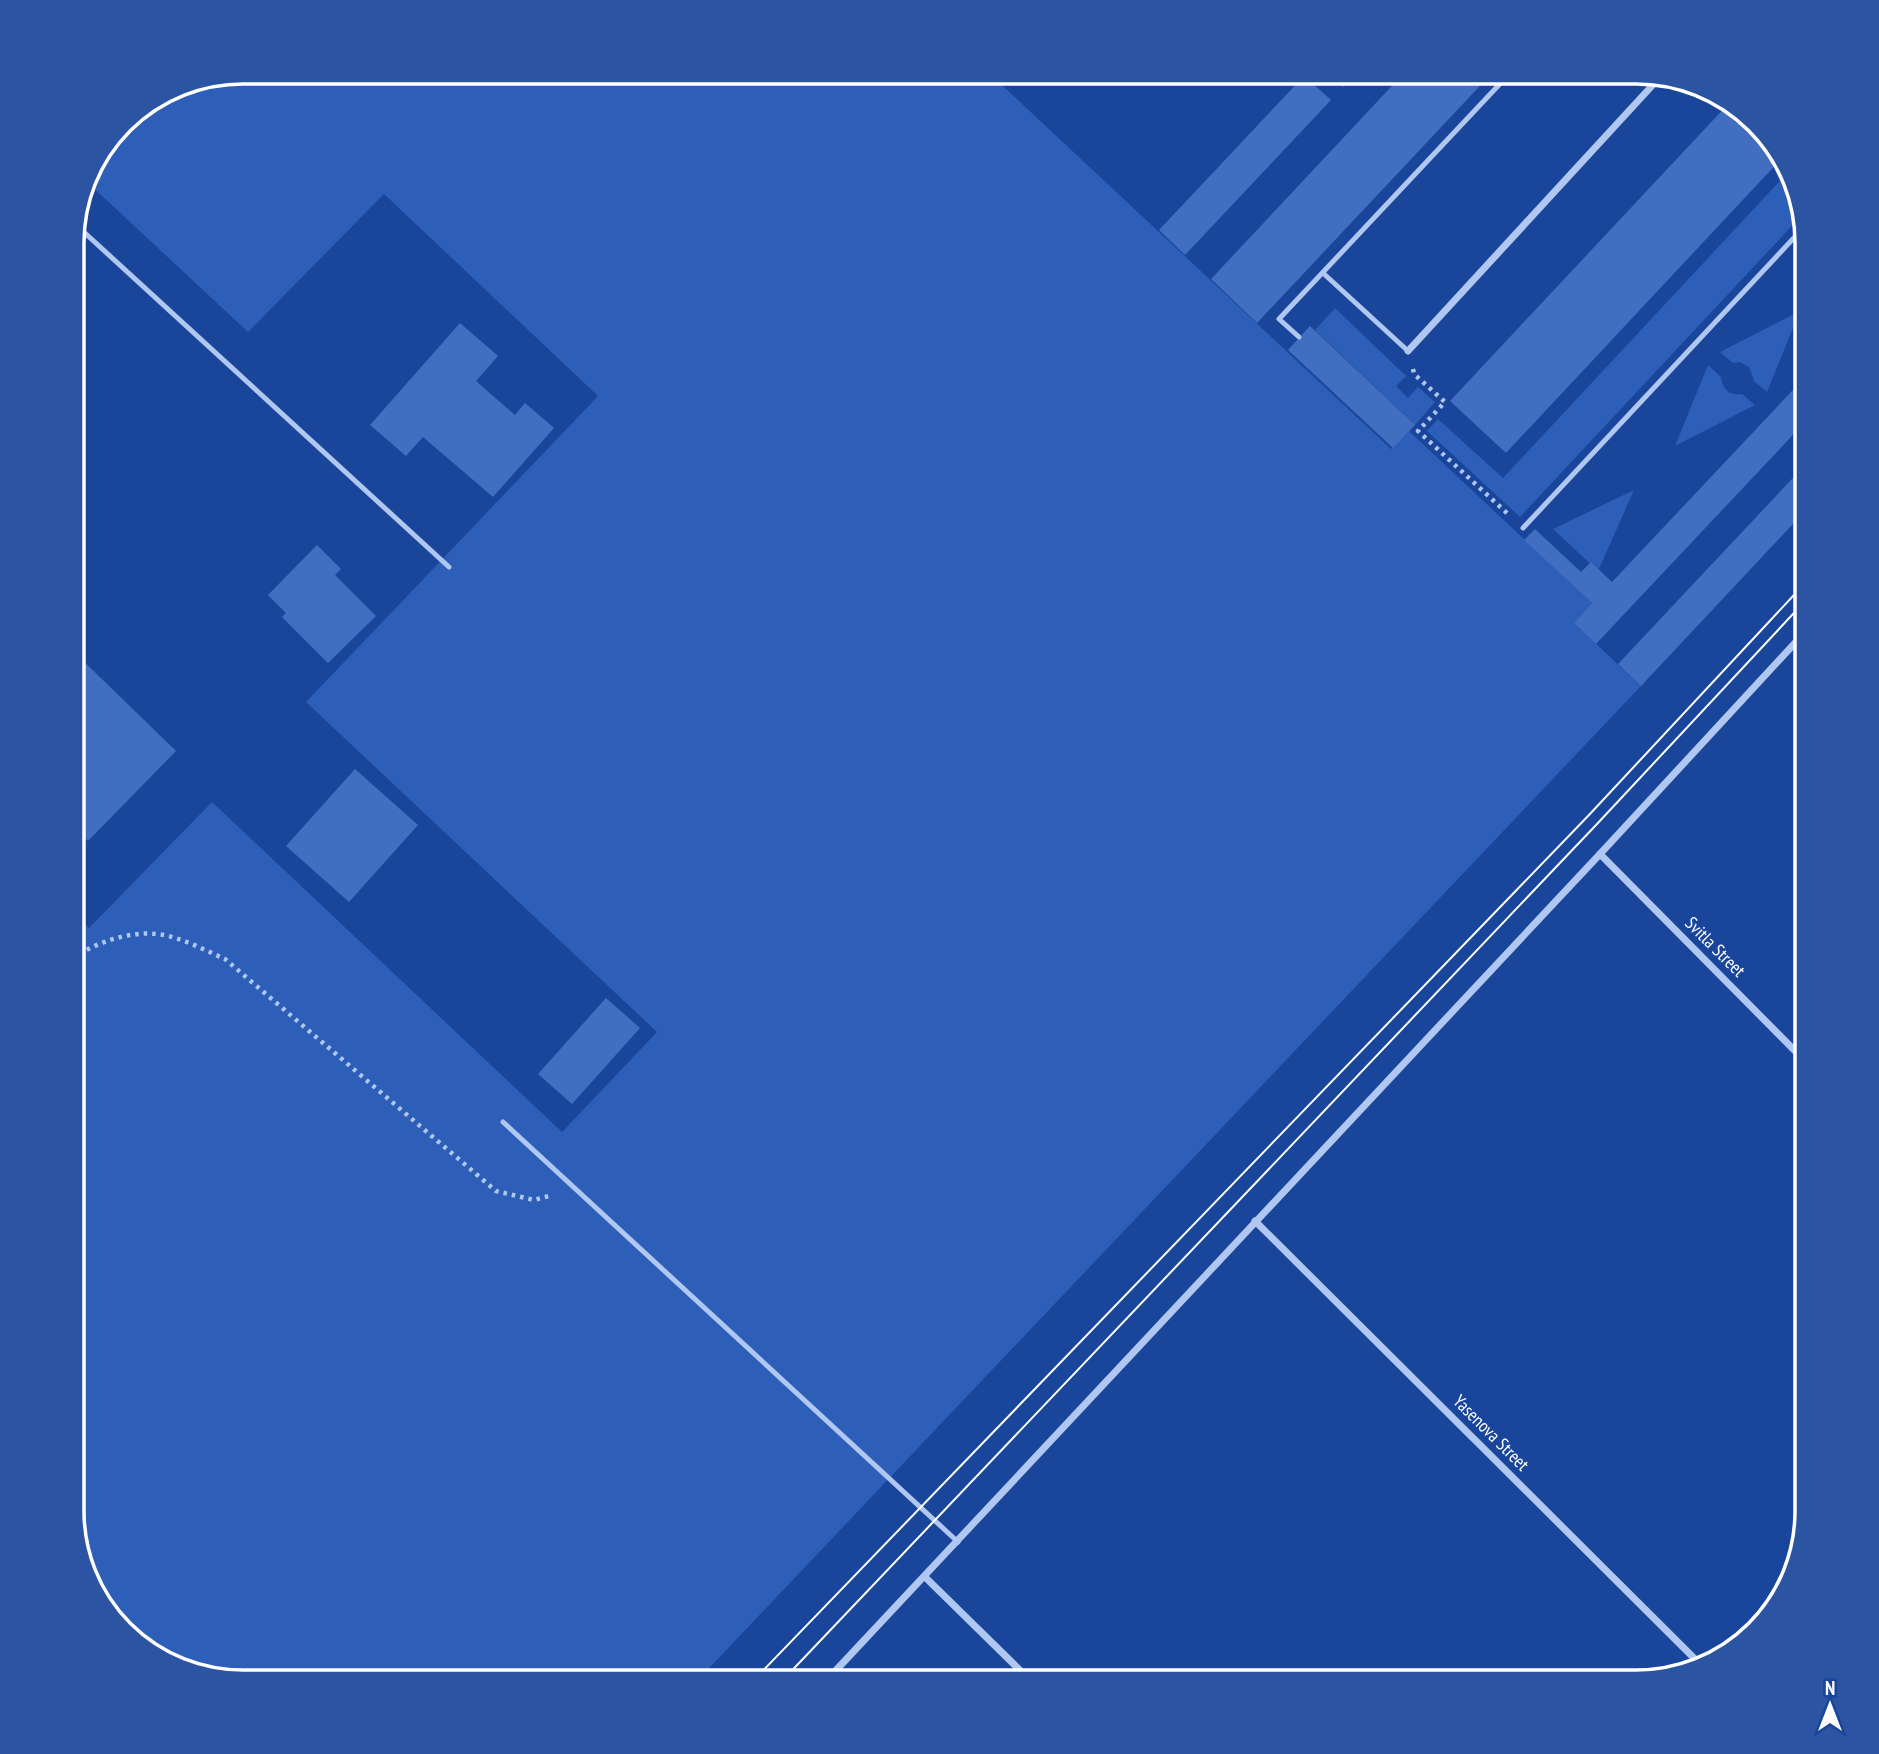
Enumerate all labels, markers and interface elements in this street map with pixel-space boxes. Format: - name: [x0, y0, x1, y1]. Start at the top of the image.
- street label: Svitla Street: [1680, 912, 1750, 982]
- street label: Yasenova Street: [1448, 1390, 1534, 1476]
- north arrow: [1795, 1670, 1865, 1740]
- text: N: [1825, 1676, 1835, 1700]

